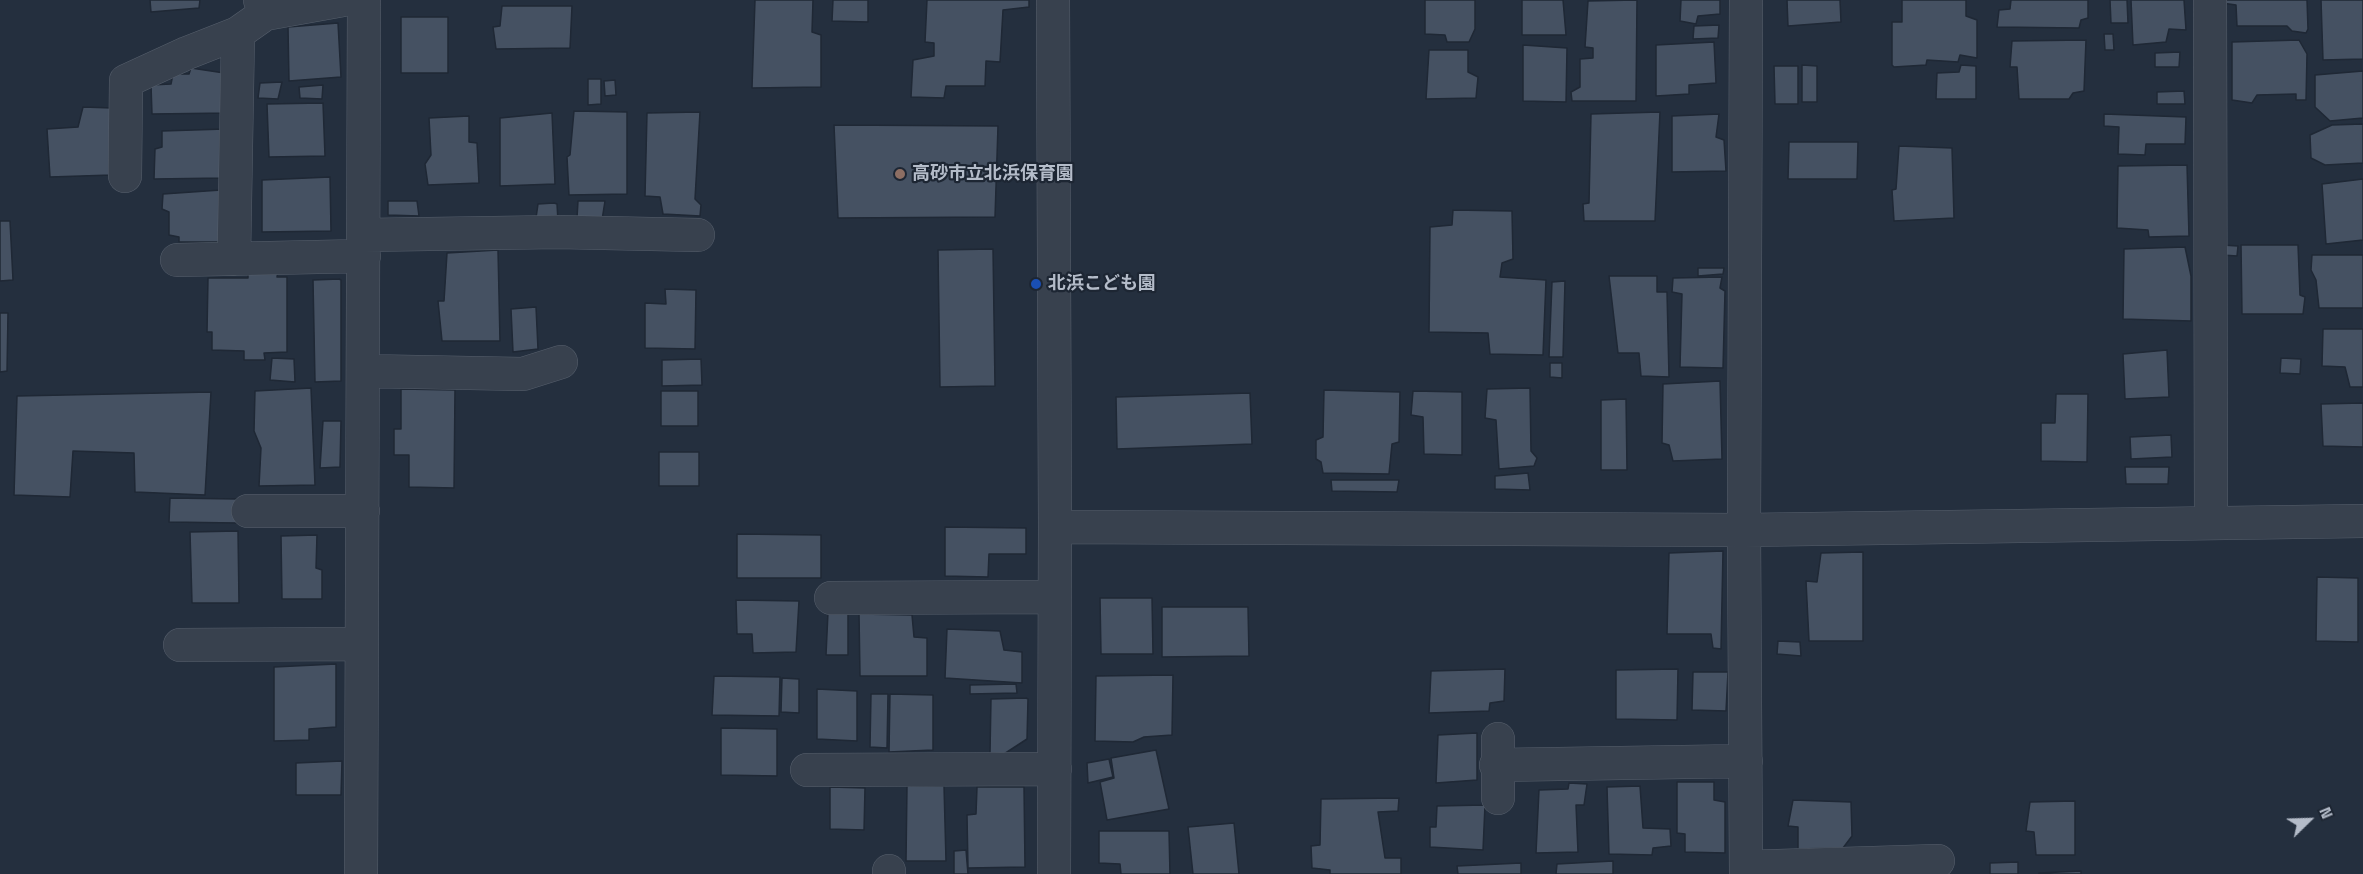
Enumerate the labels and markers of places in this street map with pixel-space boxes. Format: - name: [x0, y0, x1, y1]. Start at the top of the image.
- place label: 高砂市立北浜保育園: [912, 163, 1074, 185]
- marker: 高砂市立北浜保育園: [893, 167, 907, 181]
- place label: 北浜こども園: [1048, 273, 1156, 295]
- marker: 北浜こども園: [1029, 277, 1043, 291]

